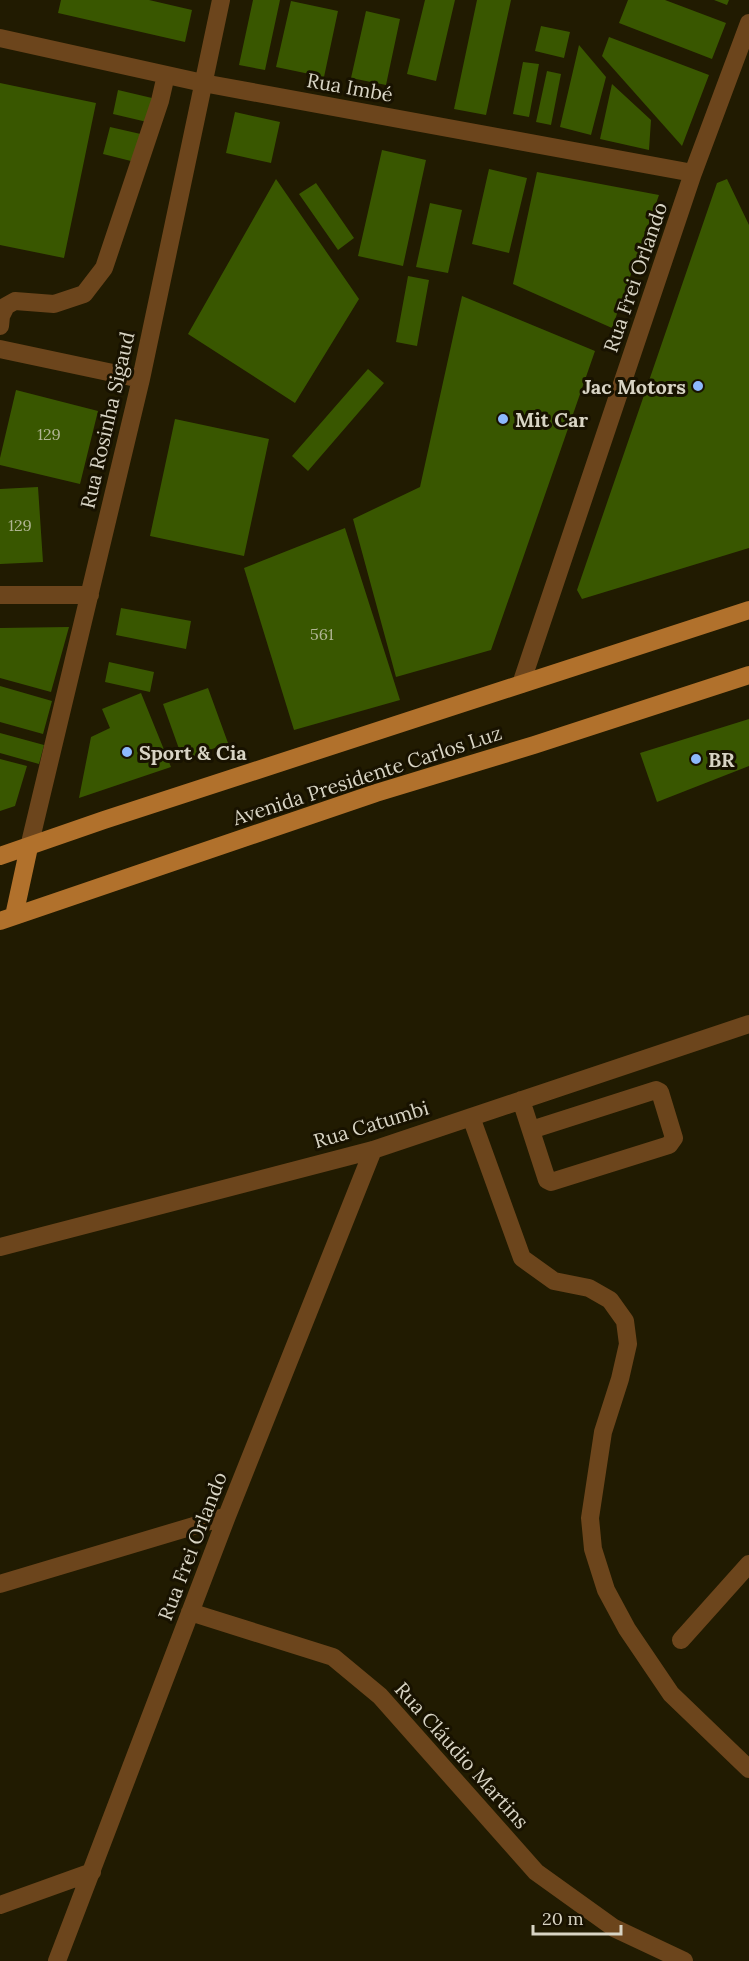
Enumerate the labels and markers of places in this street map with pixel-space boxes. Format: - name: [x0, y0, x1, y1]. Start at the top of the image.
- place label: Jac Motors: [582, 374, 686, 399]
- marker: Jac Motors: [691, 379, 705, 393]
- place label: Mit Car: [515, 407, 588, 432]
- marker: Mit Car: [496, 412, 510, 426]
- place label: Sport & Cia: [139, 740, 247, 765]
- marker: Sport & Cia: [120, 745, 134, 759]
- place label: BR: [708, 747, 735, 772]
- marker: BR: [689, 752, 703, 766]

